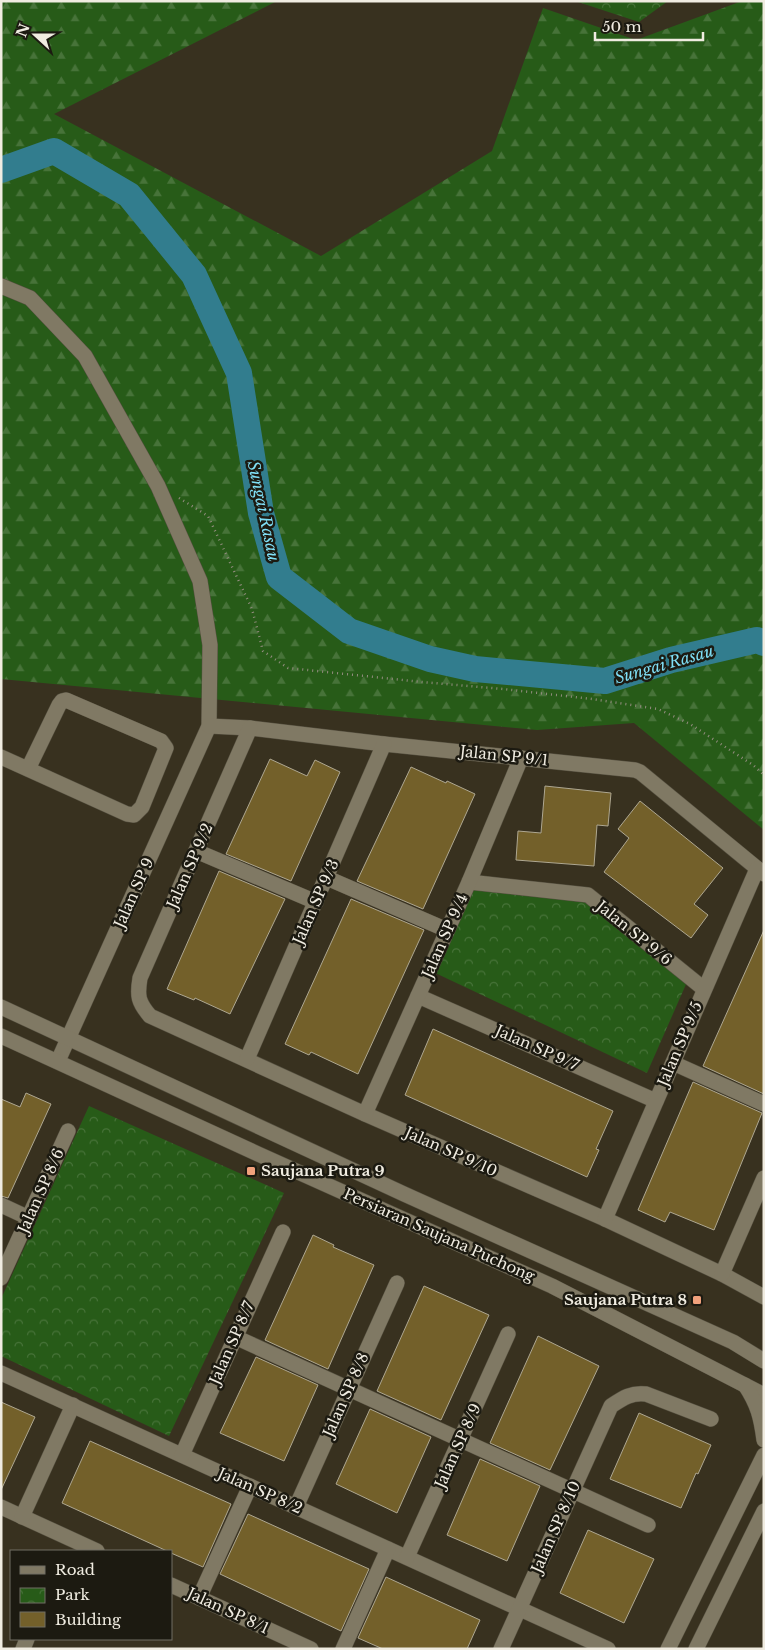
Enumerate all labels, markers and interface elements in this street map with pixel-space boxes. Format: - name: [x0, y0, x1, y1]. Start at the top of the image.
- north arrow: [10, 10, 60, 60]
- scale bar: [595, 10, 702, 42]
- text: 50 m: [602, 17, 642, 36]
- text: N: [12, 21, 34, 40]
- water label: Sungai Rasau: [244, 459, 284, 563]
- water label: Sungai Rasau: [612, 640, 716, 688]
- street label: Jalan SP 9/1: [457, 741, 549, 770]
- street label: Jalan SP 9/2: [162, 820, 217, 913]
- street label: Jalan SP 9: [109, 855, 157, 933]
- street label: Jalan SP 9/3: [288, 856, 343, 949]
- street label: Jalan SP 9/4: [417, 891, 472, 983]
- street label: Jalan SP 9/6: [591, 895, 676, 969]
- street label: Jalan SP 9/5: [652, 999, 706, 1091]
- street label: Jalan SP 9/7: [491, 1020, 582, 1075]
- street label: Jalan SP 9/10: [400, 1122, 500, 1180]
- street label: Jalan SP 8/6: [13, 1145, 68, 1238]
- place label: Saujana Putra 9: [261, 1161, 385, 1180]
- marker: Saujana Putra 9: [245, 1165, 257, 1177]
- street label: Persiaran Saujana Puchong: [341, 1184, 539, 1286]
- place label: Saujana Putra 8: [564, 1290, 687, 1309]
- marker: Saujana Putra 8: [691, 1294, 703, 1306]
- street label: Jalan SP 8/7: [204, 1298, 258, 1389]
- street label: Jalan SP 8/8: [318, 1350, 373, 1442]
- street label: Jalan SP 8/9: [430, 1400, 485, 1493]
- street label: Jalan SP 8/2: [213, 1463, 305, 1518]
- street label: Jalan SP 8/10: [526, 1478, 584, 1578]
- legend: [10, 1550, 172, 1640]
- text: Road: [55, 1560, 95, 1579]
- street label: Jalan SP 8/1: [182, 1582, 272, 1638]
- text: Park: [55, 1585, 91, 1604]
- text: Building: [55, 1610, 122, 1629]

